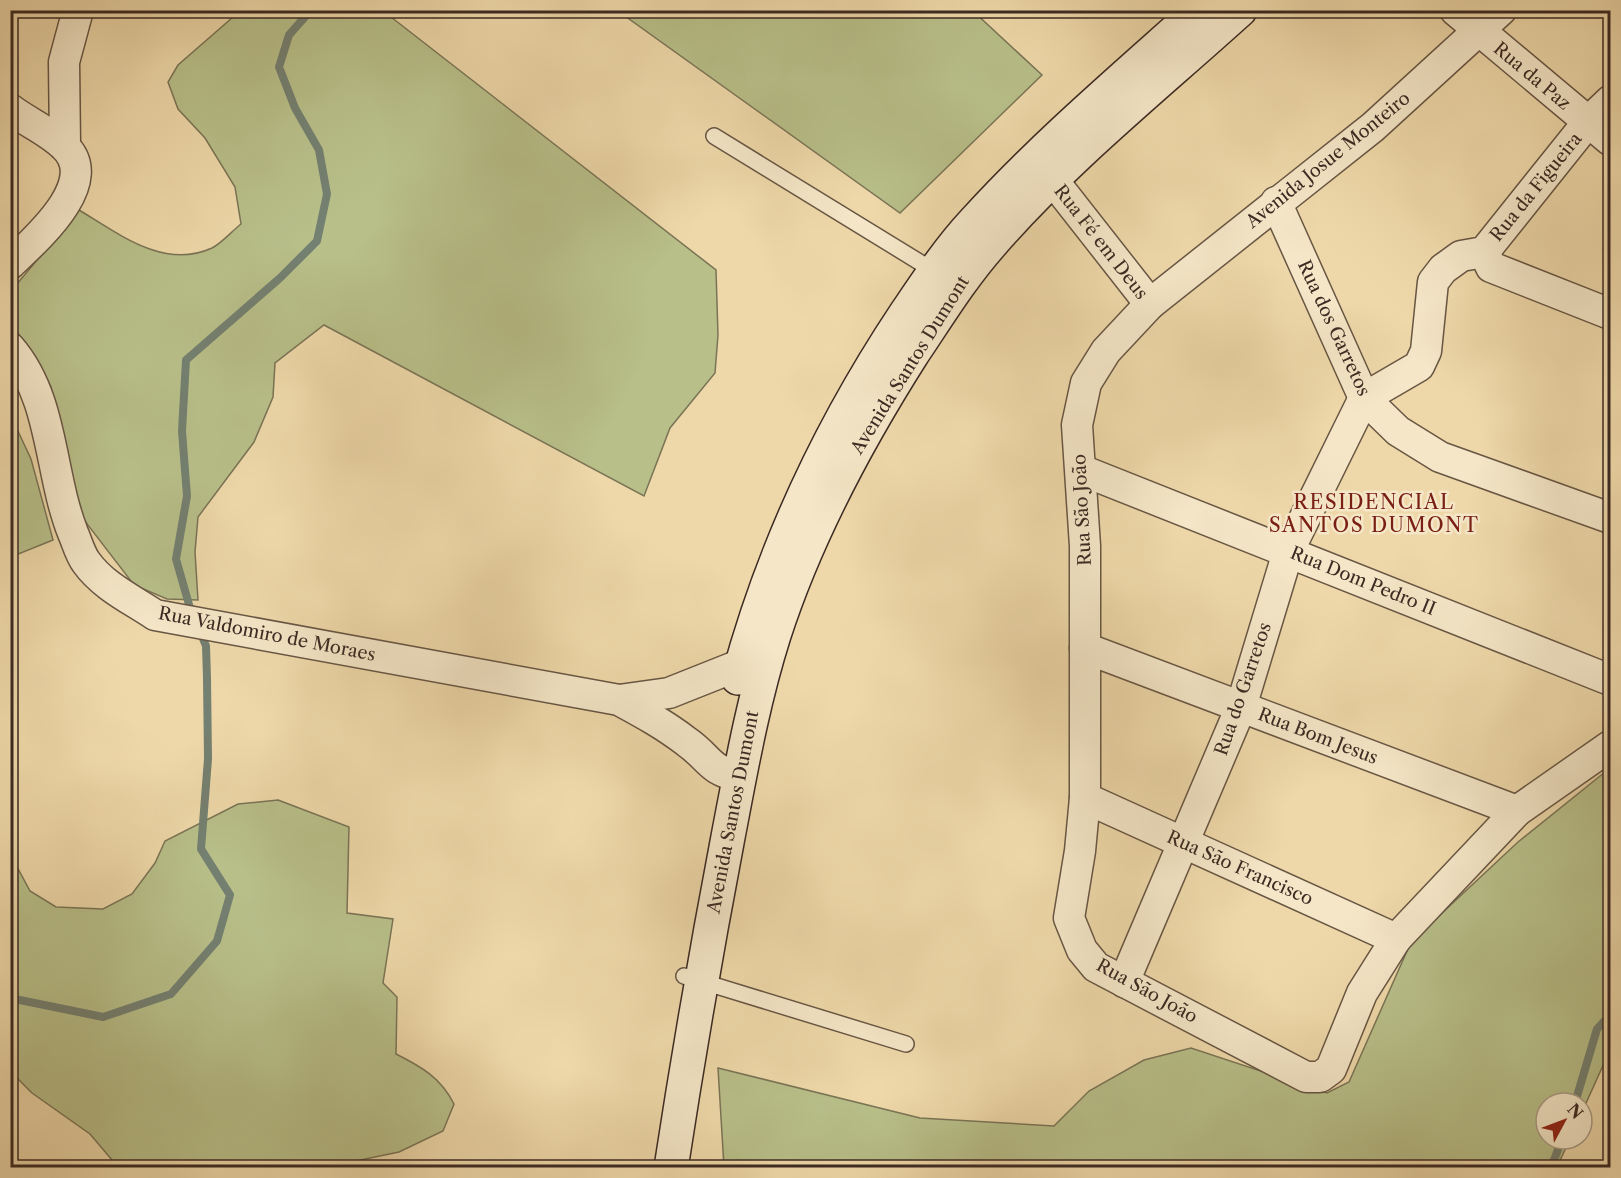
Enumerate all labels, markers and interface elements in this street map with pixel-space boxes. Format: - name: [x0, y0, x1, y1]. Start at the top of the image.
- street label: Rua da Paz: [1489, 37, 1575, 115]
- street label: Avenida Josue Monteiro: [1241, 87, 1414, 234]
- street label: Rua da Figueira: [1485, 128, 1587, 246]
- street label: Rua Fé em Deus: [1049, 180, 1153, 304]
- street label: Rua dos Garretos: [1293, 257, 1375, 399]
- street label: Avenida Santos Dumont: [846, 271, 974, 459]
- street label: Rua São João: [1068, 453, 1096, 567]
- district label: RESIDENCIAL SANTOS DUMONT: [1269, 490, 1479, 537]
- street label: Rua Dom Pedro II: [1287, 542, 1439, 620]
- street label: Rua Valdomiro de Moraes: [157, 602, 377, 666]
- street label: Rua do Garretos: [1210, 620, 1276, 758]
- street label: Rua Bom Jesus: [1255, 703, 1381, 769]
- street label: Avenida Santos Dumont: [702, 708, 764, 916]
- street label: Rua São Francisco: [1164, 826, 1316, 910]
- street label: Rua São João: [1093, 954, 1201, 1028]
- north arrow: [1534, 1091, 1594, 1151]
- text: N: [1563, 1099, 1587, 1123]

